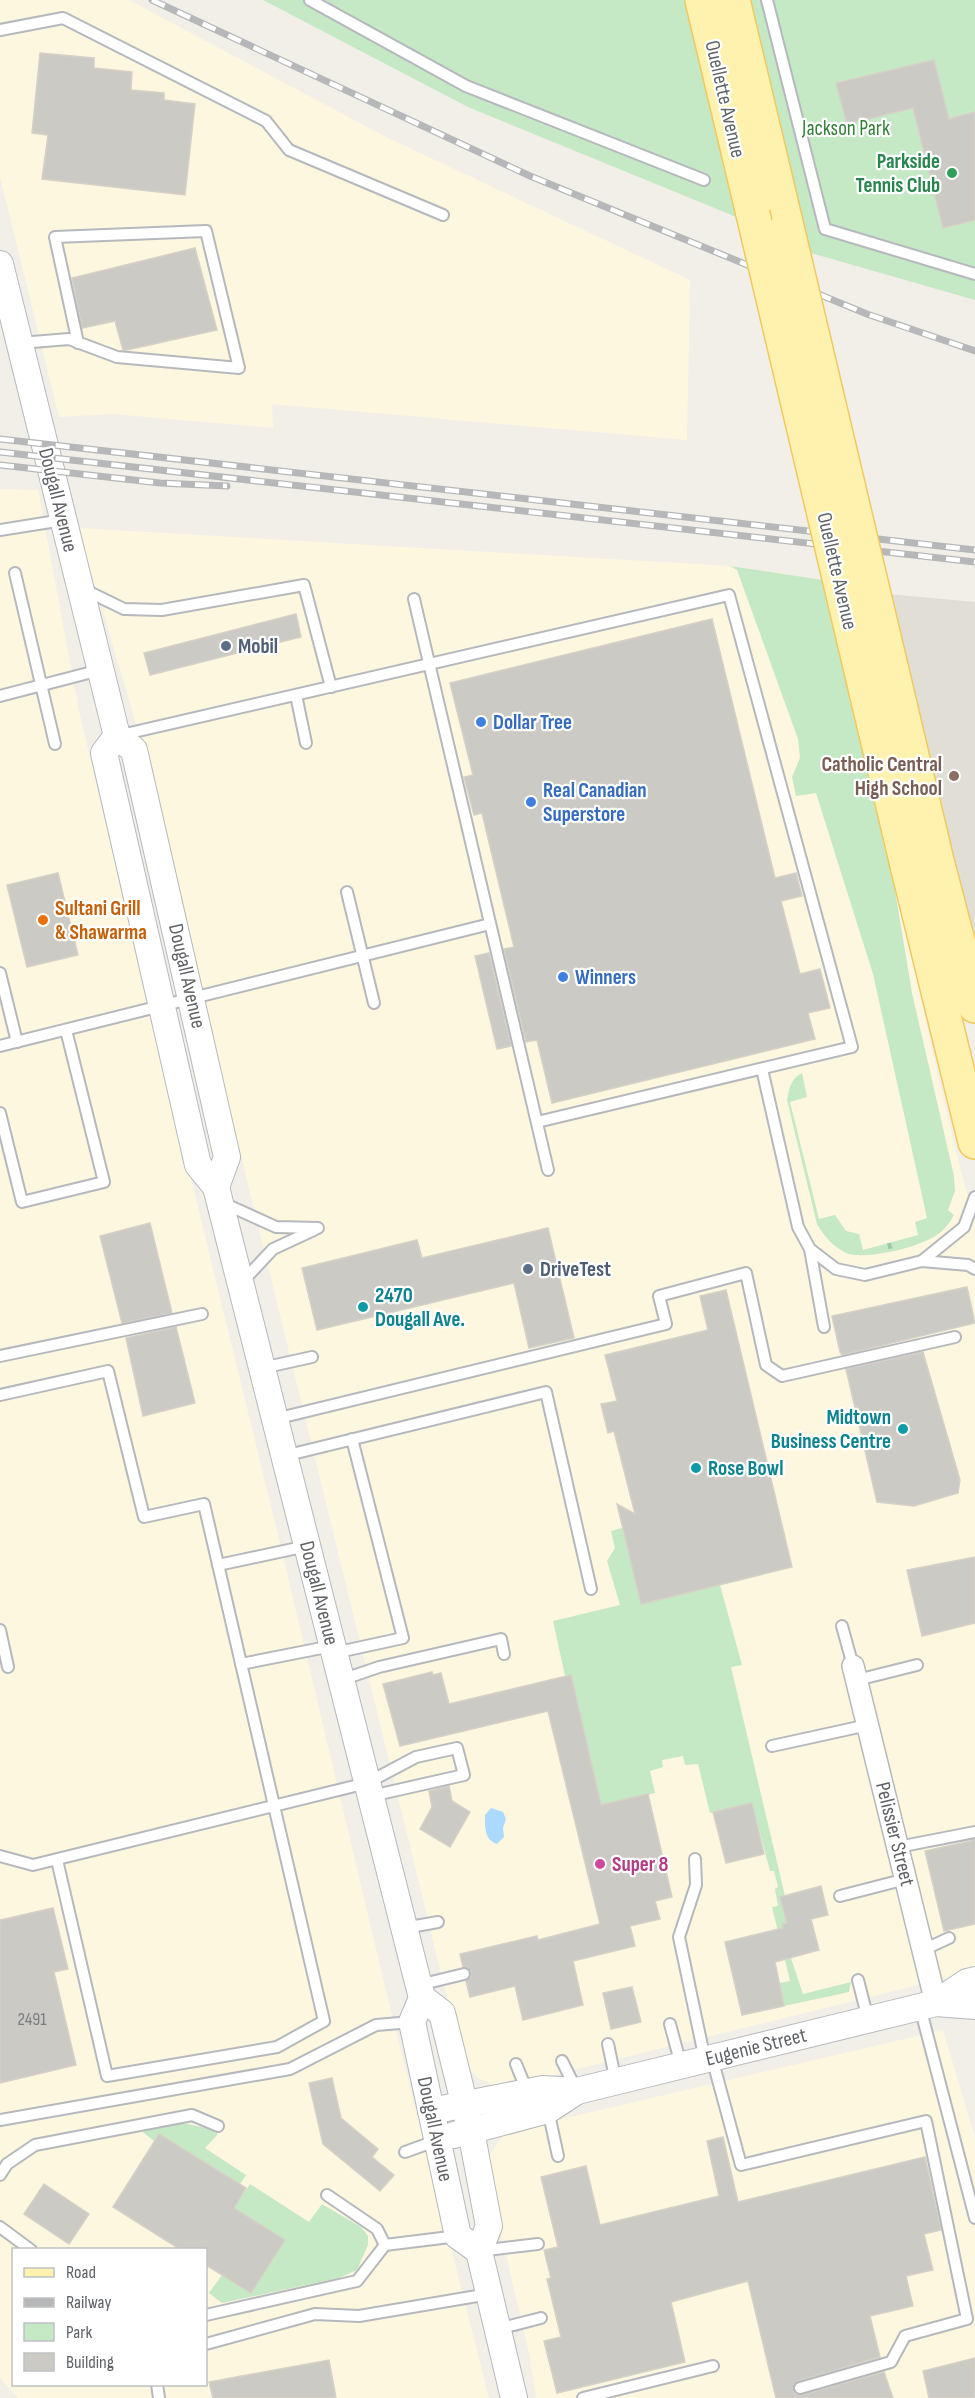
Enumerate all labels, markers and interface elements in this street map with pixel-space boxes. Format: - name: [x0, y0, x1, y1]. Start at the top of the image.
- street label: Ouellette Avenue: [699, 38, 751, 160]
- park label: Jackson Park: [801, 116, 890, 141]
- place label: Parkside Tennis Club: [856, 149, 940, 198]
- marker: Parkside Tennis Club: [945, 166, 959, 180]
- street label: Dougall Avenue: [33, 445, 83, 555]
- street label: Ouellette Avenue: [811, 510, 863, 632]
- place label: Mobil: [238, 634, 278, 659]
- marker: Mobil: [219, 639, 233, 653]
- place label: Dollar Tree: [493, 710, 572, 735]
- marker: Dollar Tree: [474, 715, 488, 729]
- place label: Catholic Central High School: [821, 752, 942, 801]
- marker: Catholic Central High School: [947, 769, 961, 783]
- place label: Real Canadian Superstore: [543, 778, 647, 827]
- marker: Real Canadian Superstore: [524, 795, 538, 809]
- place label: Sultani Grill & Shawarma: [55, 896, 147, 945]
- marker: Sultani Grill & Shawarma: [36, 913, 50, 927]
- street label: Dougall Avenue: [163, 921, 211, 1031]
- place label: Winners: [575, 965, 636, 990]
- marker: Winners: [556, 970, 570, 984]
- place label: DriveTest: [540, 1257, 611, 1282]
- marker: DriveTest: [521, 1262, 535, 1276]
- place label: 2470 Dougall Ave.: [375, 1283, 465, 1332]
- marker: 2470 Dougall Ave.: [356, 1300, 370, 1314]
- place label: Midtown Business Centre: [771, 1405, 891, 1454]
- marker: Midtown Business Centre: [896, 1422, 910, 1436]
- place label: Rose Bowl: [708, 1456, 784, 1481]
- marker: Rose Bowl: [689, 1461, 703, 1475]
- street label: Dougall Avenue: [294, 1538, 344, 1648]
- street label: Pelissier Street: [870, 1779, 920, 1889]
- place label: Super 8: [612, 1852, 668, 1877]
- marker: Super 8: [593, 1857, 607, 1871]
- house number: 2491: [17, 2009, 47, 2030]
- street label: Eugenie Street: [703, 2022, 809, 2072]
- street label: Dougall Avenue: [412, 2074, 458, 2184]
- legend: [12, 2248, 207, 2386]
- text: Road: [66, 2262, 96, 2283]
- text: Railway: [66, 2292, 111, 2313]
- text: Park: [66, 2322, 92, 2343]
- text: Building: [66, 2352, 114, 2373]

